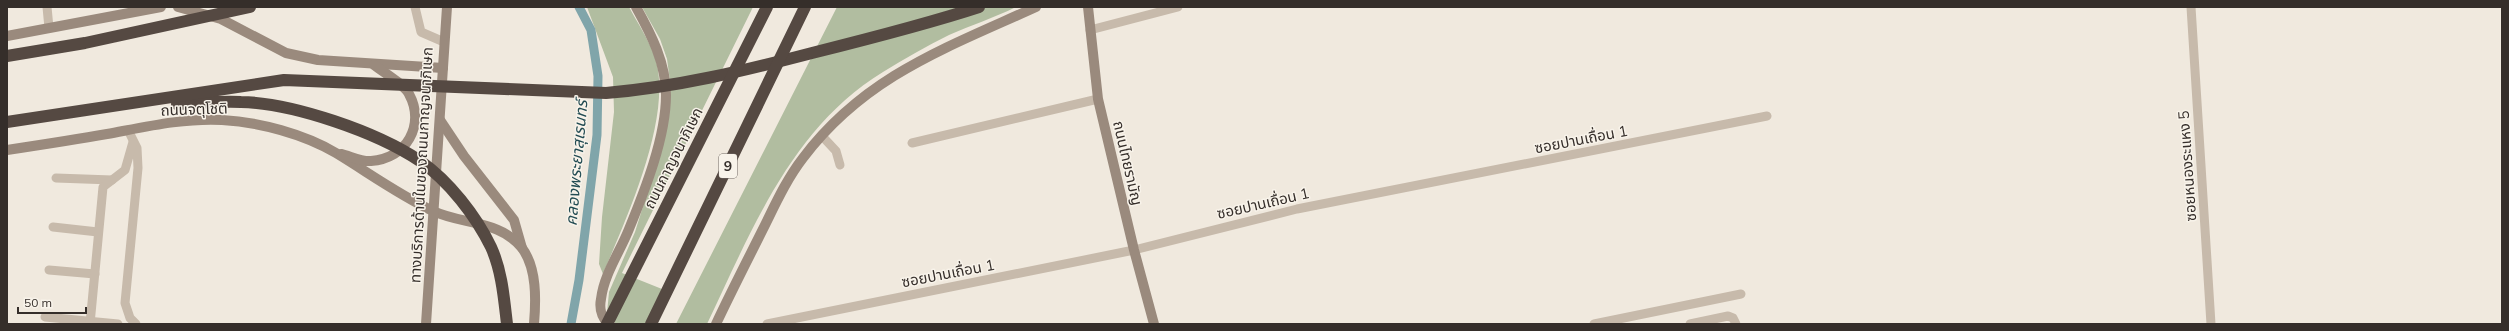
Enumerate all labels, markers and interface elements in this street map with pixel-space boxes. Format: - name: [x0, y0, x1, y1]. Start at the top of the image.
- street label: ทางบริการด้านในของถนนกาญจนาภิเษก: [405, 47, 437, 283]
- water label: คลองพระยาสุเรนทร์: [561, 96, 593, 227]
- street label: ถนนจตุโชติ: [160, 98, 228, 120]
- street label: ถนนกาญจนาภิเษก: [639, 104, 707, 212]
- street label: ซอยหนองระแหง 5: [2174, 110, 2200, 222]
- street label: ถนนไทยรามัญ: [1109, 119, 1147, 207]
- street label: ซอยปานเถื่อน 1: [1533, 120, 1629, 157]
- road number: 9: [719, 154, 737, 178]
- street label: ซอยปานเถื่อน 1: [1215, 182, 1311, 223]
- street label: ซอยปานเถื่อน 1: [900, 254, 996, 291]
- scale bar: [18, 289, 86, 315]
- text: 50 m: [24, 295, 52, 310]

